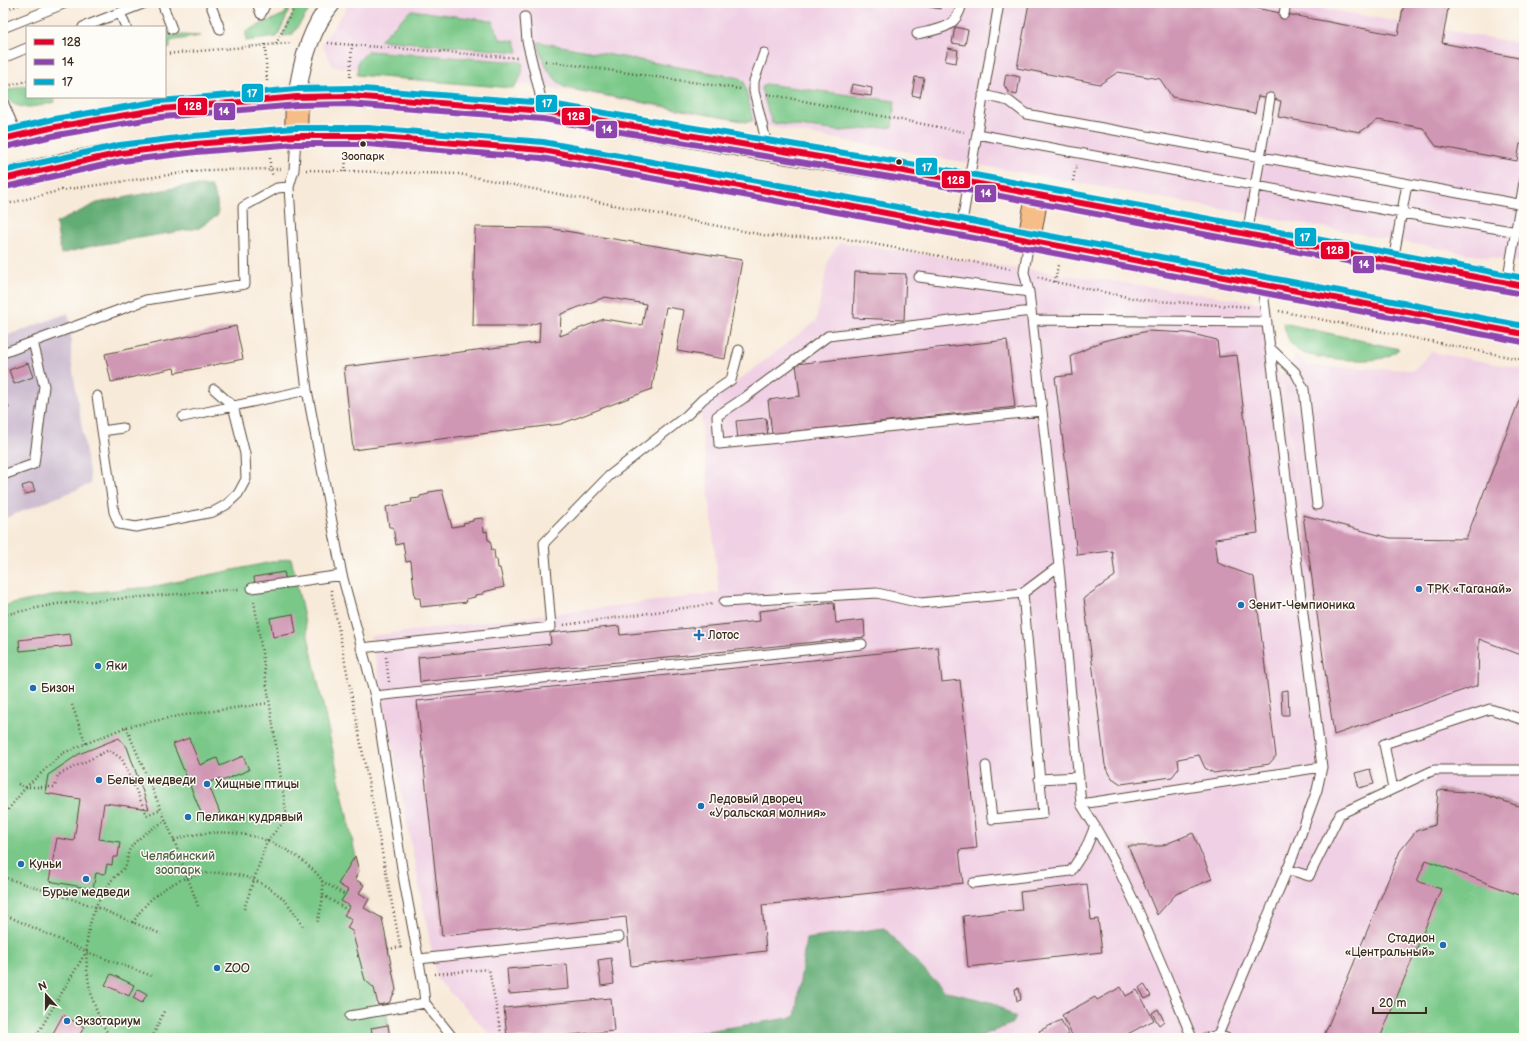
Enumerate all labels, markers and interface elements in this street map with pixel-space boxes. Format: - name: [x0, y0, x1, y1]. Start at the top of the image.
- legend: [26, 26, 166, 98]
- text: 128: [62, 35, 81, 50]
- text: 14: [62, 55, 75, 70]
- text: 17: [62, 75, 73, 90]
- line badge: 17: [241, 83, 264, 103]
- text: 17: [247, 87, 257, 100]
- line badge: 17: [535, 94, 558, 113]
- line badge: 128: [177, 97, 208, 116]
- text: 17: [542, 97, 552, 110]
- text: 128: [184, 100, 202, 113]
- line badge: 14: [213, 102, 236, 121]
- text: 14: [218, 105, 230, 118]
- line badge: 128: [561, 107, 591, 126]
- text: 128: [567, 110, 585, 123]
- line badge: 14: [595, 120, 618, 139]
- text: 14: [601, 123, 613, 136]
- marker: Зоопарк: [358, 139, 368, 149]
- place label: Зоопарк: [342, 150, 385, 163]
- unlabelled marker: [894, 157, 904, 167]
- line badge: 17: [915, 157, 938, 176]
- text: 17: [922, 161, 932, 174]
- line badge: 128: [941, 170, 971, 189]
- text: 128: [947, 174, 965, 187]
- line badge: 14: [974, 184, 997, 203]
- text: 14: [980, 187, 992, 200]
- line badge: 17: [1294, 227, 1317, 247]
- text: 17: [1300, 231, 1310, 244]
- line badge: 128: [1320, 241, 1350, 260]
- text: 128: [1326, 244, 1344, 257]
- line badge: 14: [1352, 255, 1375, 274]
- text: 14: [1358, 258, 1370, 271]
- place label: ТРК «Таганай»: [1427, 582, 1512, 597]
- marker: ТРК «Таганай»: [1414, 584, 1424, 594]
- place label: Зенит-Чемпионика: [1249, 598, 1355, 613]
- marker: Зенит-Чемпионика: [1236, 600, 1246, 610]
- place label: Лотос: [707, 628, 739, 643]
- marker: Лотос: [693, 629, 705, 641]
- place label: Яки: [106, 659, 128, 674]
- marker: Яки: [93, 661, 103, 671]
- place label: Бизон: [41, 681, 75, 696]
- marker: Бизон: [28, 683, 38, 693]
- place label: Белые медведи: [107, 773, 196, 788]
- marker: Белые медведи: [94, 775, 104, 785]
- place label: Хищные птицы: [215, 777, 299, 792]
- marker: Хищные птицы: [202, 779, 212, 789]
- place label: Ледовый дворец «Уральская молния»: [708, 792, 827, 821]
- marker: Ледовый дворец «Уральская молния»: [696, 801, 706, 811]
- place label: Пеликан кудрявый: [196, 810, 303, 825]
- marker: Пеликан кудрявый: [183, 812, 193, 822]
- park label: Челябинский зоопарк: [141, 849, 215, 878]
- place label: Куньи: [29, 857, 62, 872]
- marker: Куньи: [16, 859, 26, 869]
- marker: Бурые медведи: [81, 874, 91, 884]
- place label: Бурые медведи: [42, 885, 130, 900]
- place label: Стадион «Центральный»: [1345, 931, 1435, 960]
- marker: Стадион «Центральный»: [1438, 940, 1448, 950]
- place label: ZOO: [224, 961, 250, 976]
- marker: ZOO: [212, 963, 222, 973]
- north arrow: [26, 975, 66, 1015]
- text: N: [36, 979, 49, 994]
- scale bar: [1373, 989, 1426, 1015]
- text: 20 m: [1379, 996, 1406, 1011]
- place label: Экзотариум: [75, 1014, 141, 1029]
- marker: Экзотариум: [62, 1016, 72, 1026]

